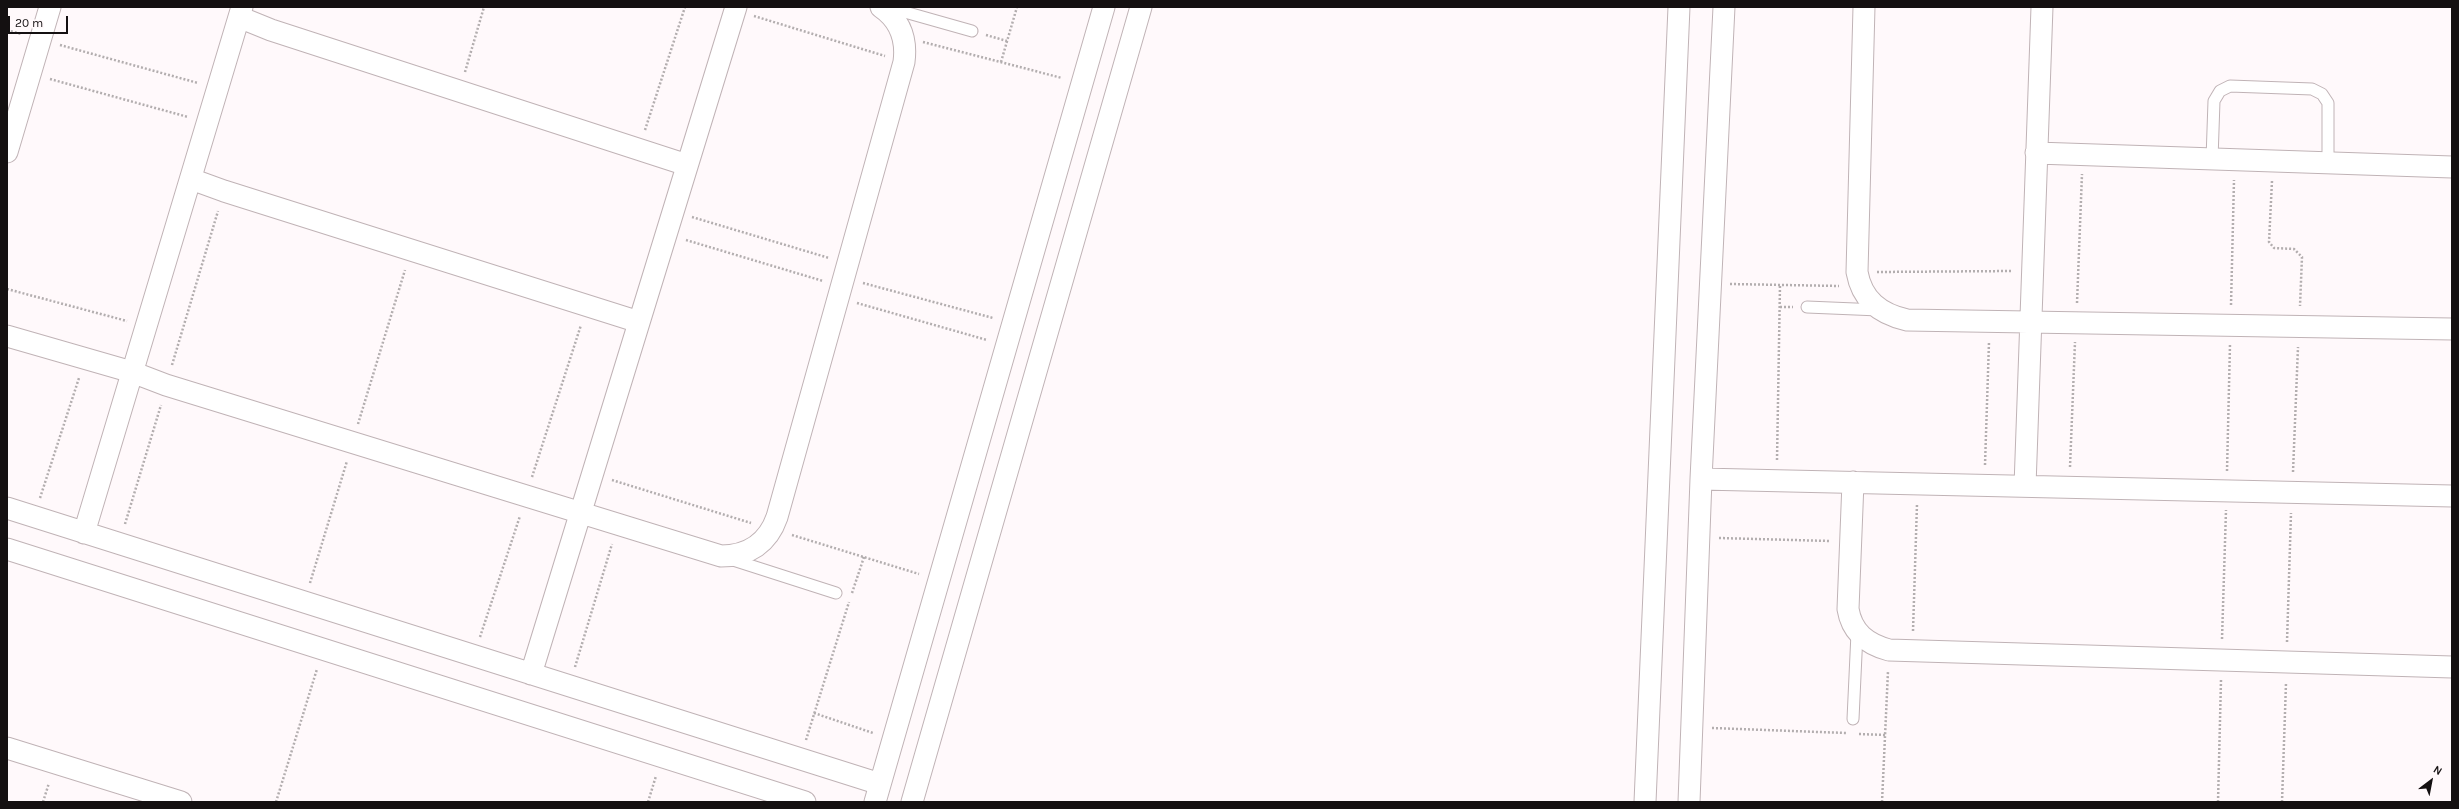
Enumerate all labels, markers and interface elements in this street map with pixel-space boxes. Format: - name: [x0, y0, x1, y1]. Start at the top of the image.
- scale bar: [10, 8, 70, 34]
- text: 20 m: [15, 16, 43, 30]
- north arrow: [2411, 761, 2451, 801]
- text: N: [2431, 763, 2444, 778]

